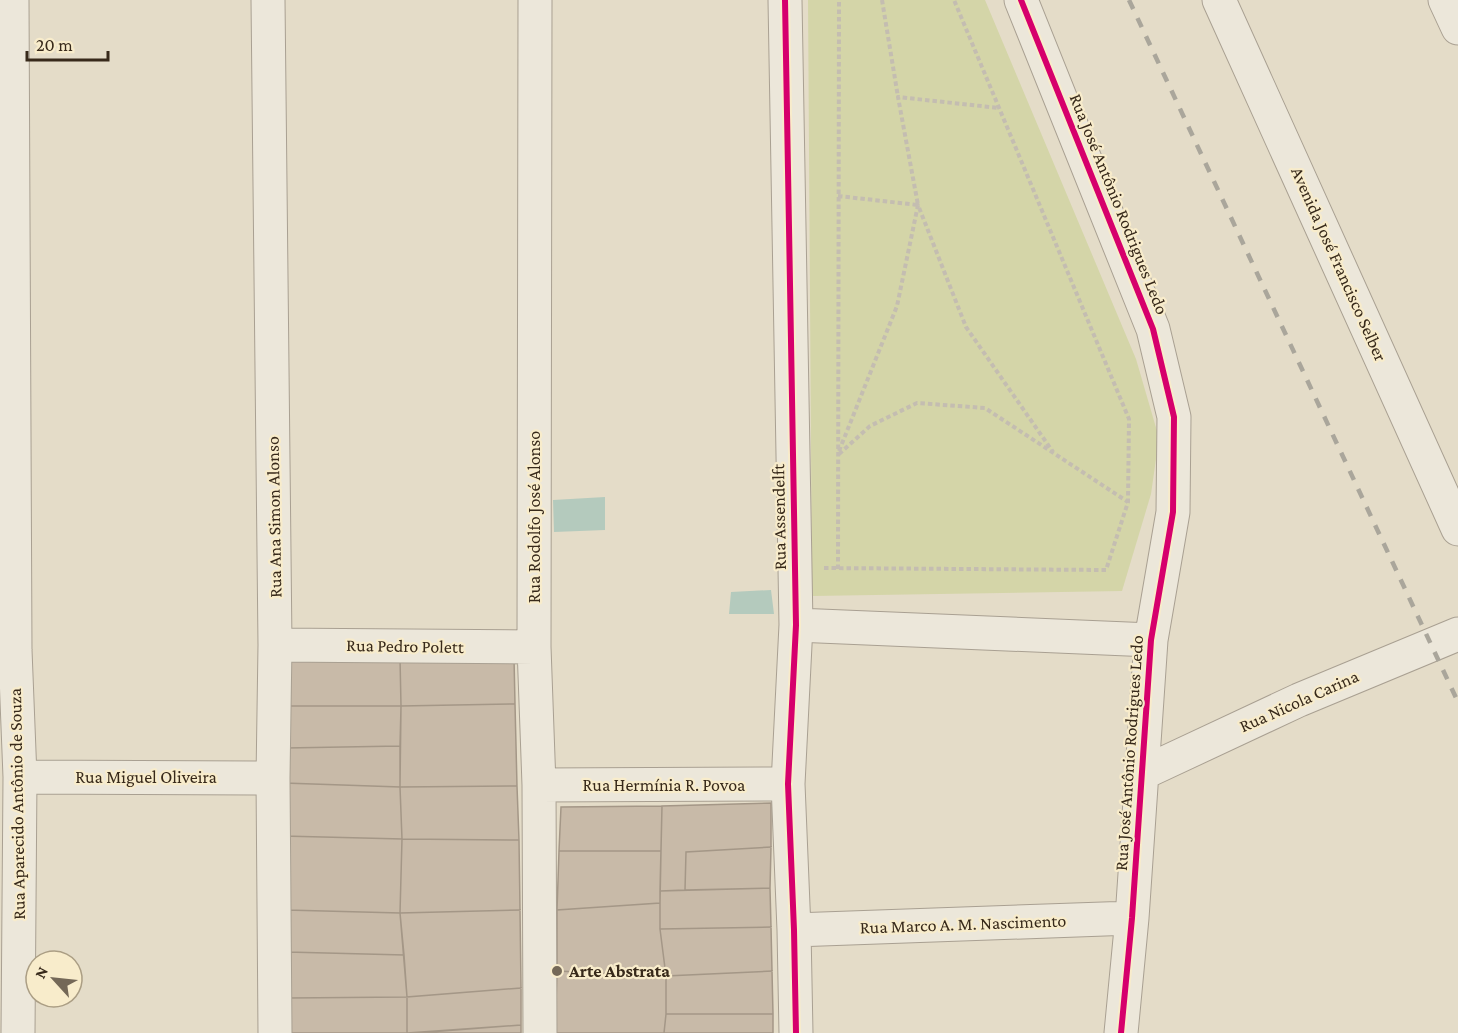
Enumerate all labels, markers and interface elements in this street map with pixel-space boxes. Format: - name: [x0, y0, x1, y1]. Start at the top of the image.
- scale bar: [27, 24, 108, 62]
- text: 20 m: [36, 35, 73, 55]
- street label: Rua José Antônio Rodrigues Ledo: [1065, 91, 1173, 317]
- street label: Avenida José Francisco Selber: [1287, 164, 1391, 365]
- street label: Rua Rodolfo José Alonso: [524, 431, 544, 603]
- street label: Rua Ana Simon Alonso: [263, 436, 285, 598]
- street label: Rua Assendelft: [768, 463, 790, 570]
- street label: Rua José Antônio Rodrigues Ledo: [1111, 634, 1147, 871]
- street label: Rua Pedro Polett: [346, 635, 465, 657]
- street label: Rua Nicola Carina: [1236, 666, 1362, 736]
- street label: Rua Aparecido Antônio de Souza: [5, 688, 29, 920]
- street label: Rua Miguel Oliveira: [75, 767, 217, 787]
- street label: Rua Hermínia R. Povoa: [583, 775, 745, 795]
- street label: Rua Marco A. M. Nascimento: [860, 910, 1067, 938]
- north arrow: [24, 949, 84, 1009]
- place label: Arte Abstrata: [568, 961, 670, 981]
- text: N: [31, 964, 51, 981]
- marker: Arte Abstrata: [550, 964, 564, 978]

